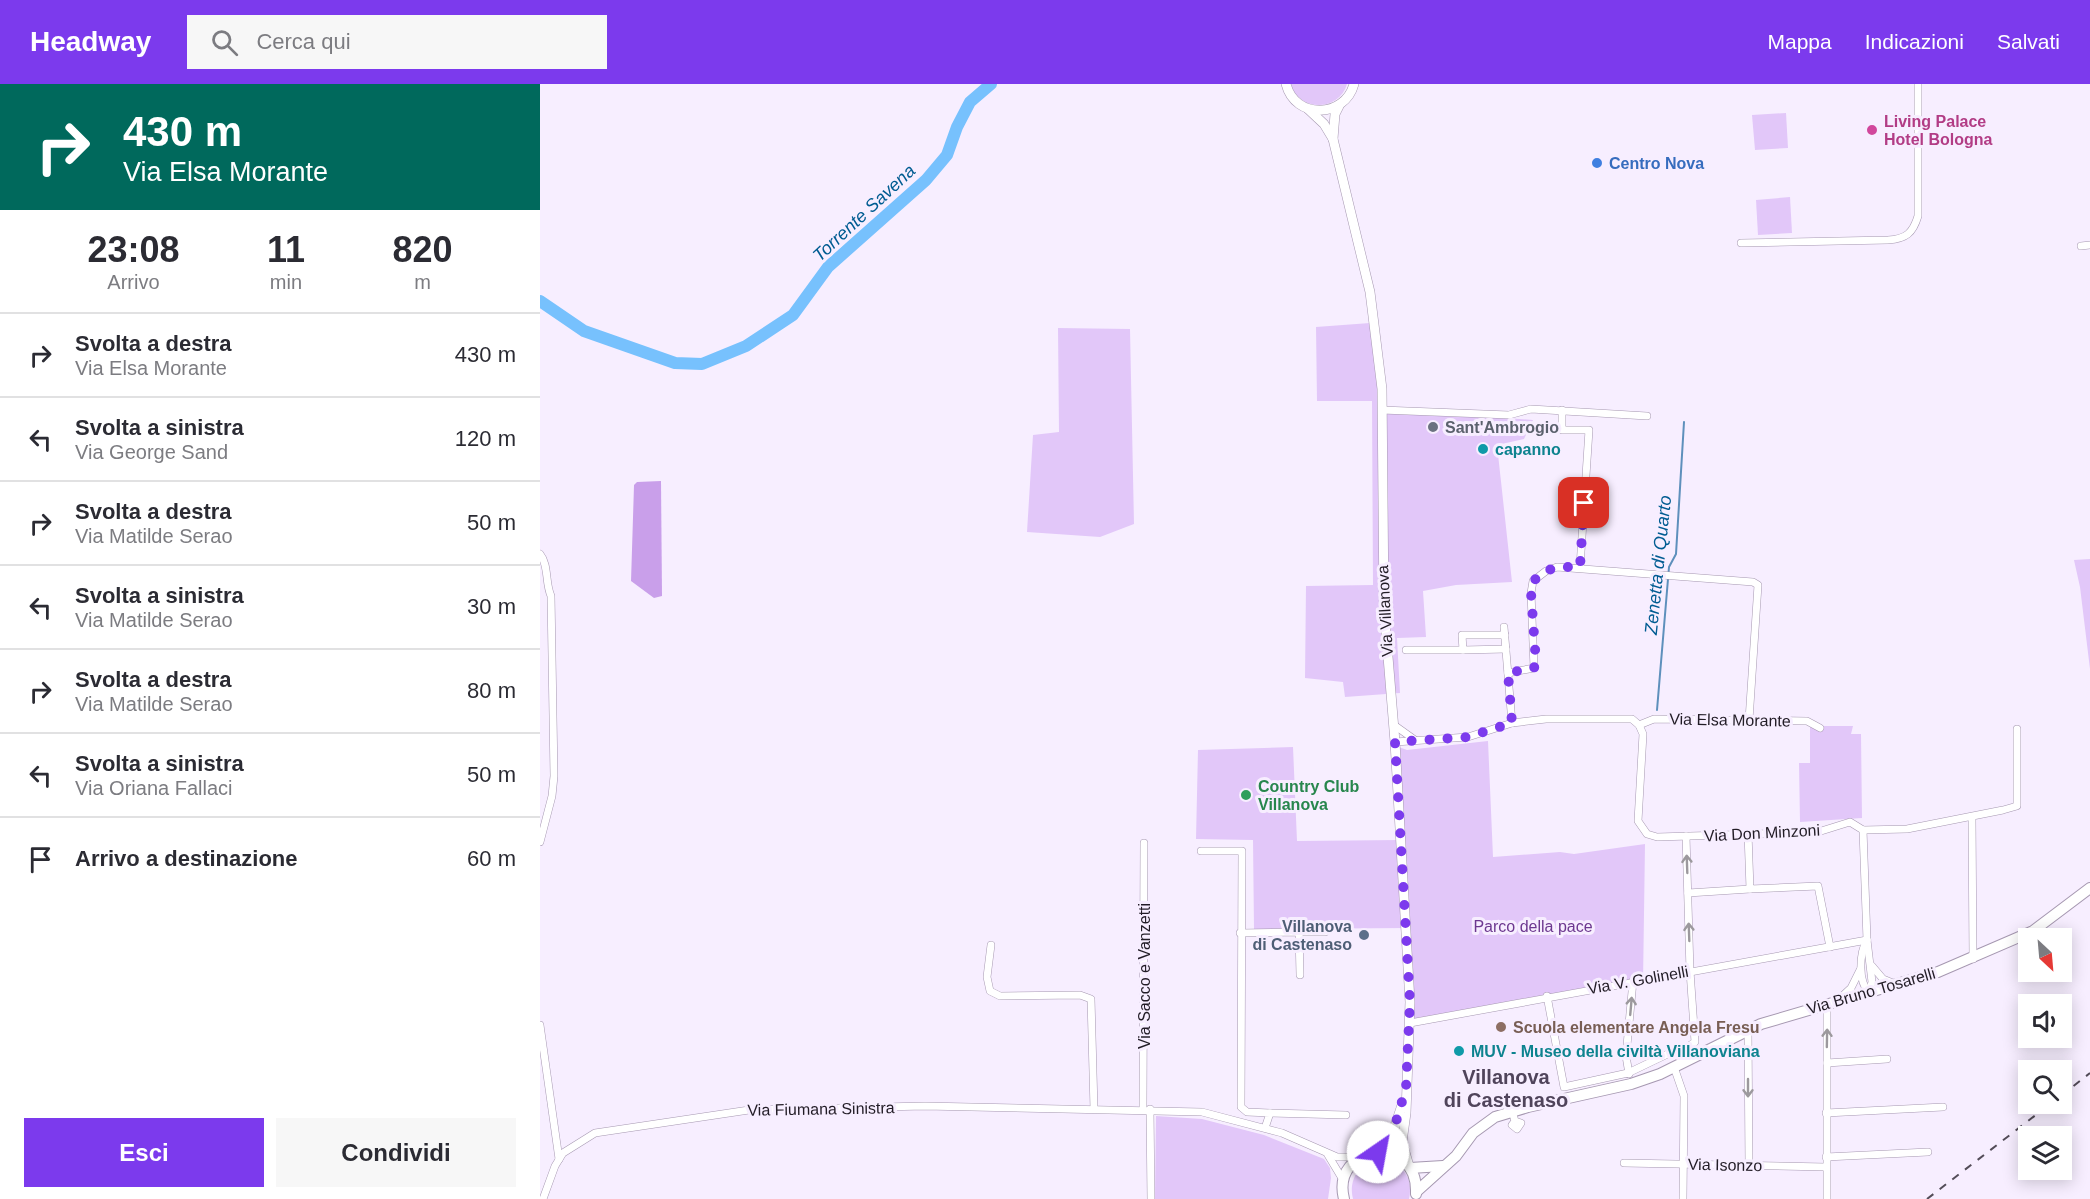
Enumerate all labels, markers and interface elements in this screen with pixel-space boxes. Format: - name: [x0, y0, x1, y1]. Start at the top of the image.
- search box: [187, 15, 607, 69]
- text: Headway: [30, 26, 151, 57]
- icon: search: [208, 26, 241, 59]
- text: Cerca qui: [256, 29, 351, 54]
- text: Mappa: [1768, 30, 1832, 53]
- text: Indicazioni: [1865, 30, 1964, 53]
- text: Salvati: [1997, 30, 2060, 53]
- icon: right: [24, 108, 102, 186]
- text: 430 m: [123, 108, 242, 155]
- place label: Living Palace Hotel Bologna: [1884, 113, 1993, 148]
- marker: Living Palace Hotel Bologna: [1865, 123, 1879, 137]
- place label: Centro Nova: [1609, 155, 1704, 172]
- marker: Centro Nova: [1590, 156, 1604, 170]
- text: Via Elsa Morante: [123, 157, 328, 187]
- water label: Torrente Savena: [809, 161, 919, 265]
- text: 23:08: [87, 229, 180, 270]
- text: 11: [267, 229, 305, 270]
- text: 820: [392, 229, 453, 270]
- text: Arrivo: [107, 271, 160, 293]
- text: min: [270, 271, 302, 293]
- text: m: [414, 271, 431, 293]
- text: Svolta a destra: [75, 331, 232, 356]
- icon: right: [24, 339, 57, 372]
- text: 430 m: [455, 342, 516, 367]
- text: Via Elsa Morante: [75, 357, 227, 379]
- text: Svolta a sinistra: [75, 415, 244, 440]
- place label: Sant'Ambrogio: [1445, 419, 1559, 436]
- marker: Sant'Ambrogio: [1426, 420, 1440, 434]
- icon: left: [24, 423, 57, 456]
- text: 120 m: [455, 426, 516, 451]
- text: Via George Sand: [75, 441, 228, 463]
- place label: capanno: [1495, 441, 1561, 458]
- marker: capanno: [1476, 442, 1490, 456]
- pin: [1558, 477, 1609, 528]
- icon: arrive: [1567, 486, 1600, 519]
- water label: Zenetta di Quarto: [1641, 494, 1675, 637]
- text: Svolta a destra: [75, 499, 232, 524]
- icon: right: [24, 507, 57, 540]
- text: 50 m: [467, 510, 516, 535]
- text: Via Matilde Serao: [75, 525, 233, 547]
- street label: Via Villanova: [1374, 565, 1396, 657]
- text: Svolta a sinistra: [75, 583, 244, 608]
- icon: left: [24, 591, 57, 624]
- text: 30 m: [467, 594, 516, 619]
- text: Via Matilde Serao: [75, 609, 233, 631]
- text: Svolta a destra: [75, 667, 232, 692]
- icon: right: [24, 675, 57, 708]
- text: 80 m: [467, 678, 516, 703]
- text: Via Matilde Serao: [75, 693, 233, 715]
- street label: Via Elsa Morante: [1669, 710, 1791, 730]
- text: Svolta a sinistra: [75, 751, 244, 776]
- icon: left: [24, 759, 57, 792]
- text: 50 m: [467, 762, 516, 787]
- text: Via Oriana Fallaci: [75, 777, 232, 799]
- place label: Country Club Villanova: [1258, 778, 1360, 813]
- marker: Country Club Villanova: [1239, 788, 1253, 802]
- street label: Via Don Minzoni: [1704, 821, 1820, 845]
- icon: arrive: [24, 843, 57, 876]
- text: Arrivo a destinazione: [75, 846, 298, 871]
- text: 60 m: [467, 846, 516, 871]
- one-way arrow: [1681, 855, 1692, 875]
- street label: Via Sacco e Vanzetti: [1136, 903, 1153, 1049]
- place label: Villanova di Castenaso: [1252, 918, 1352, 953]
- park label: Parco della pace: [1473, 918, 1593, 935]
- one-way arrow: [1683, 922, 1695, 942]
- marker: Villanova di Castenaso: [1357, 928, 1371, 942]
- north arrow: [2018, 928, 2072, 982]
- map controls: [2018, 928, 2072, 1180]
- street label: Via V. Golinelli: [1586, 963, 1690, 997]
- street label: Via Bruno Tosarelli: [1805, 965, 1937, 1017]
- button: sound: [2018, 994, 2072, 1048]
- one-way arrow: [1626, 996, 1637, 1016]
- place label: Scuola elementare Angela Fresu: [1513, 1019, 1760, 1036]
- marker: Scuola elementare Angela Fresu: [1494, 1020, 1508, 1034]
- one-way arrow: [1821, 1028, 1833, 1048]
- place label: MUV - Museo della civiltà Villanoviana: [1471, 1043, 1760, 1060]
- marker: MUV - Museo della civiltà Villanoviana: [1452, 1044, 1466, 1058]
- button: search: [2018, 1060, 2072, 1114]
- district label: Villanova di Castenaso: [1444, 1066, 1568, 1111]
- one-way arrow: [1742, 1077, 1754, 1097]
- street label: Via Fiumana Sinistra: [747, 1099, 895, 1119]
- button: Esci: [24, 1118, 264, 1187]
- button: Condividi: [276, 1118, 516, 1187]
- position arrow: [1346, 1120, 1410, 1184]
- button: layers: [2018, 1126, 2072, 1180]
- street label: Via Isonzo: [1688, 1156, 1762, 1174]

